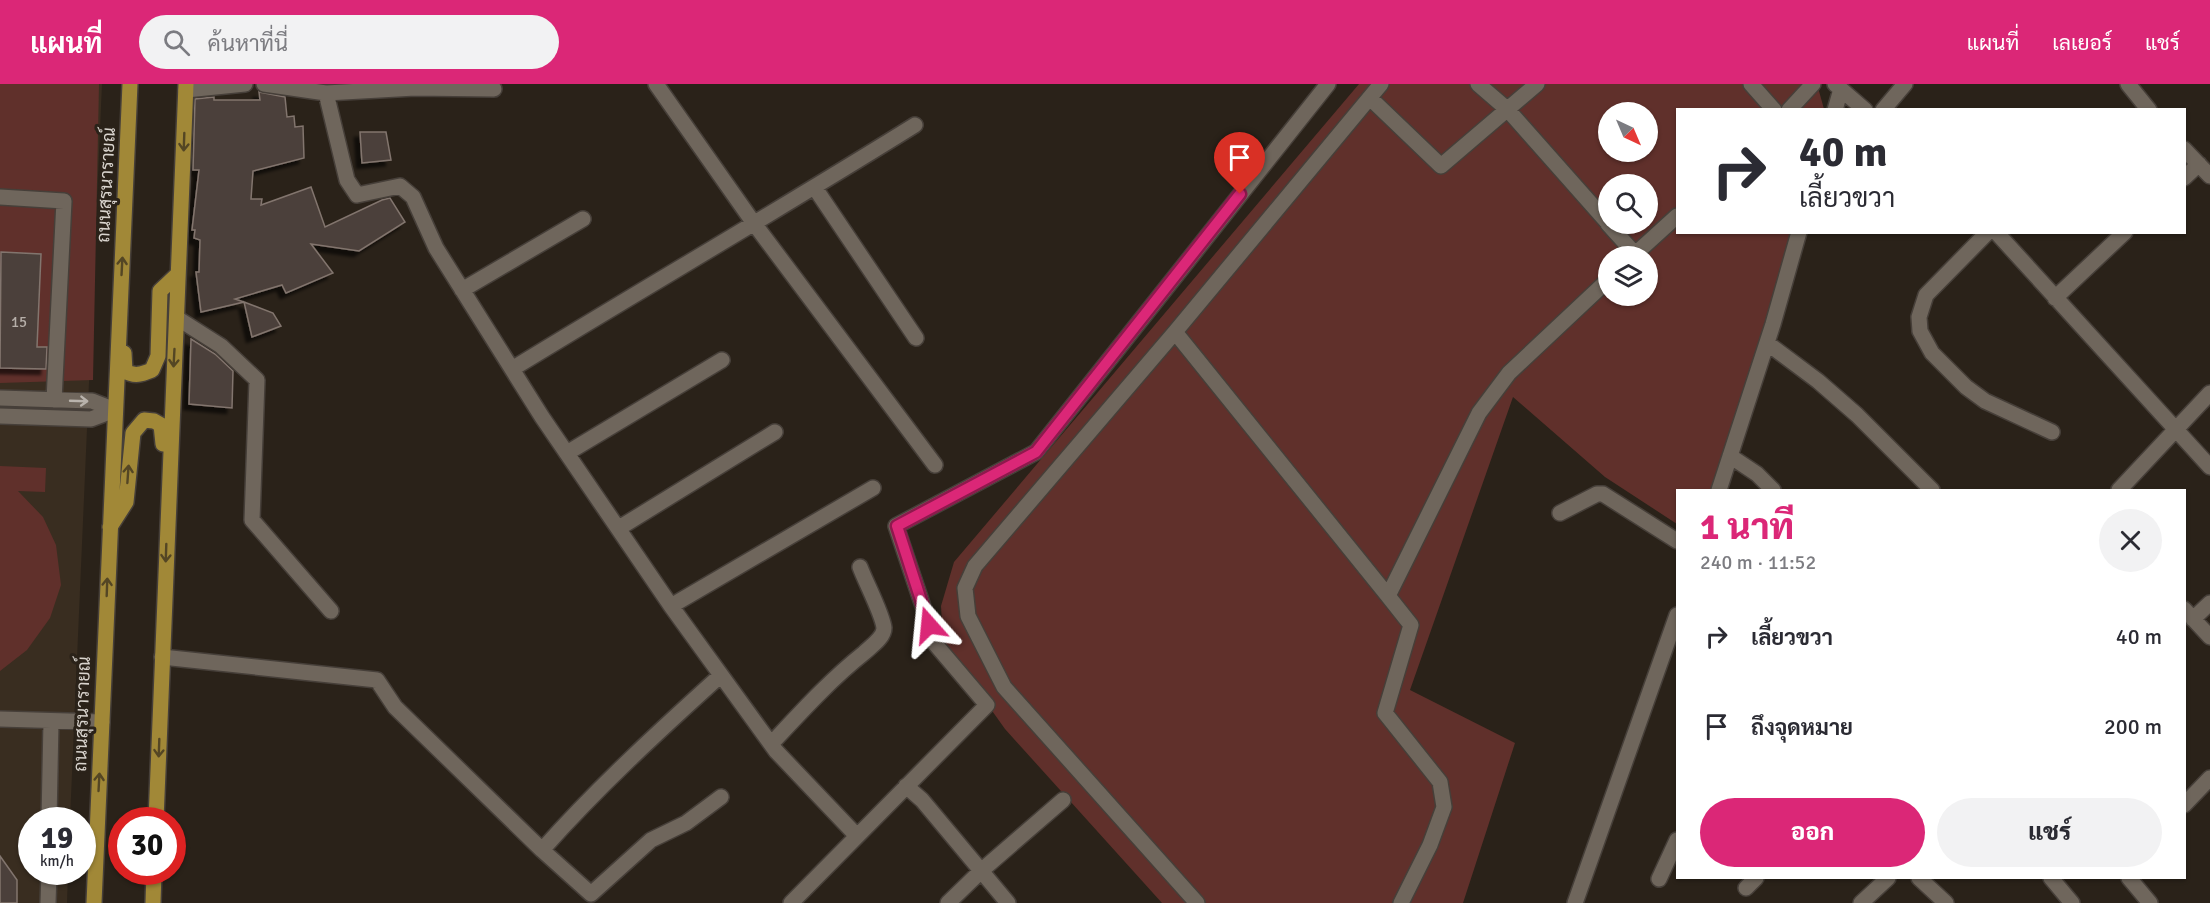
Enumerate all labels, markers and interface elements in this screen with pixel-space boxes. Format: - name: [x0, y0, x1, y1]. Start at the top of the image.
- search box: [139, 15, 559, 69]
- icon: search: [160, 26, 193, 59]
- text: แผนที่: [30, 27, 103, 61]
- text: ค้นหาที่นี่: [208, 30, 288, 57]
- text: แผนที่: [1967, 30, 2019, 56]
- text: เลเยอร์: [2052, 30, 2112, 56]
- text: แชร์: [2145, 30, 2180, 56]
- north arrow: [1598, 102, 1658, 162]
- map controls: [1598, 102, 1658, 306]
- street label: ถนนสุรนารายณ์: [90, 127, 121, 243]
- text: 40 m: [1799, 127, 1888, 178]
- one-way arrow: [178, 132, 189, 152]
- pin: [1214, 132, 1265, 194]
- icon: right: [1700, 132, 1778, 210]
- icon: arrive: [1223, 141, 1256, 174]
- button: search: [1598, 174, 1658, 234]
- text: เลี้ยวขวา: [1799, 182, 1895, 215]
- button: layers: [1598, 246, 1658, 306]
- one-way arrow: [116, 257, 127, 277]
- house number: 15: [11, 313, 27, 331]
- one-way arrow: [169, 348, 180, 368]
- one-way arrow: [69, 395, 89, 406]
- one-way arrow: [123, 464, 134, 484]
- text: 1 นาที: [1700, 505, 1794, 550]
- button: close: [2099, 509, 2162, 572]
- one-way arrow: [160, 543, 172, 563]
- text: 240 m · 11:52: [1700, 550, 1816, 575]
- one-way arrow: [102, 577, 113, 597]
- position arrow: [897, 593, 961, 657]
- icon: right: [1700, 620, 1733, 653]
- text: 40 m: [2116, 623, 2162, 650]
- text: เลี้ยวขวา: [1751, 624, 1833, 651]
- street label: ถนนสุรนารายณ์: [67, 656, 96, 772]
- icon: arrive: [1700, 710, 1733, 743]
- text: 200 m: [2104, 713, 2162, 740]
- text: ถึงจุดหมาย: [1751, 714, 1853, 741]
- one-way arrow: [153, 737, 164, 757]
- one-way arrow: [93, 772, 105, 792]
- button: ออก: [1700, 798, 1925, 867]
- button: แชร์: [1937, 798, 2162, 867]
- speed limit sign: 30: [108, 807, 186, 885]
- text: 19: [41, 820, 73, 857]
- text: km/h: [40, 852, 74, 870]

